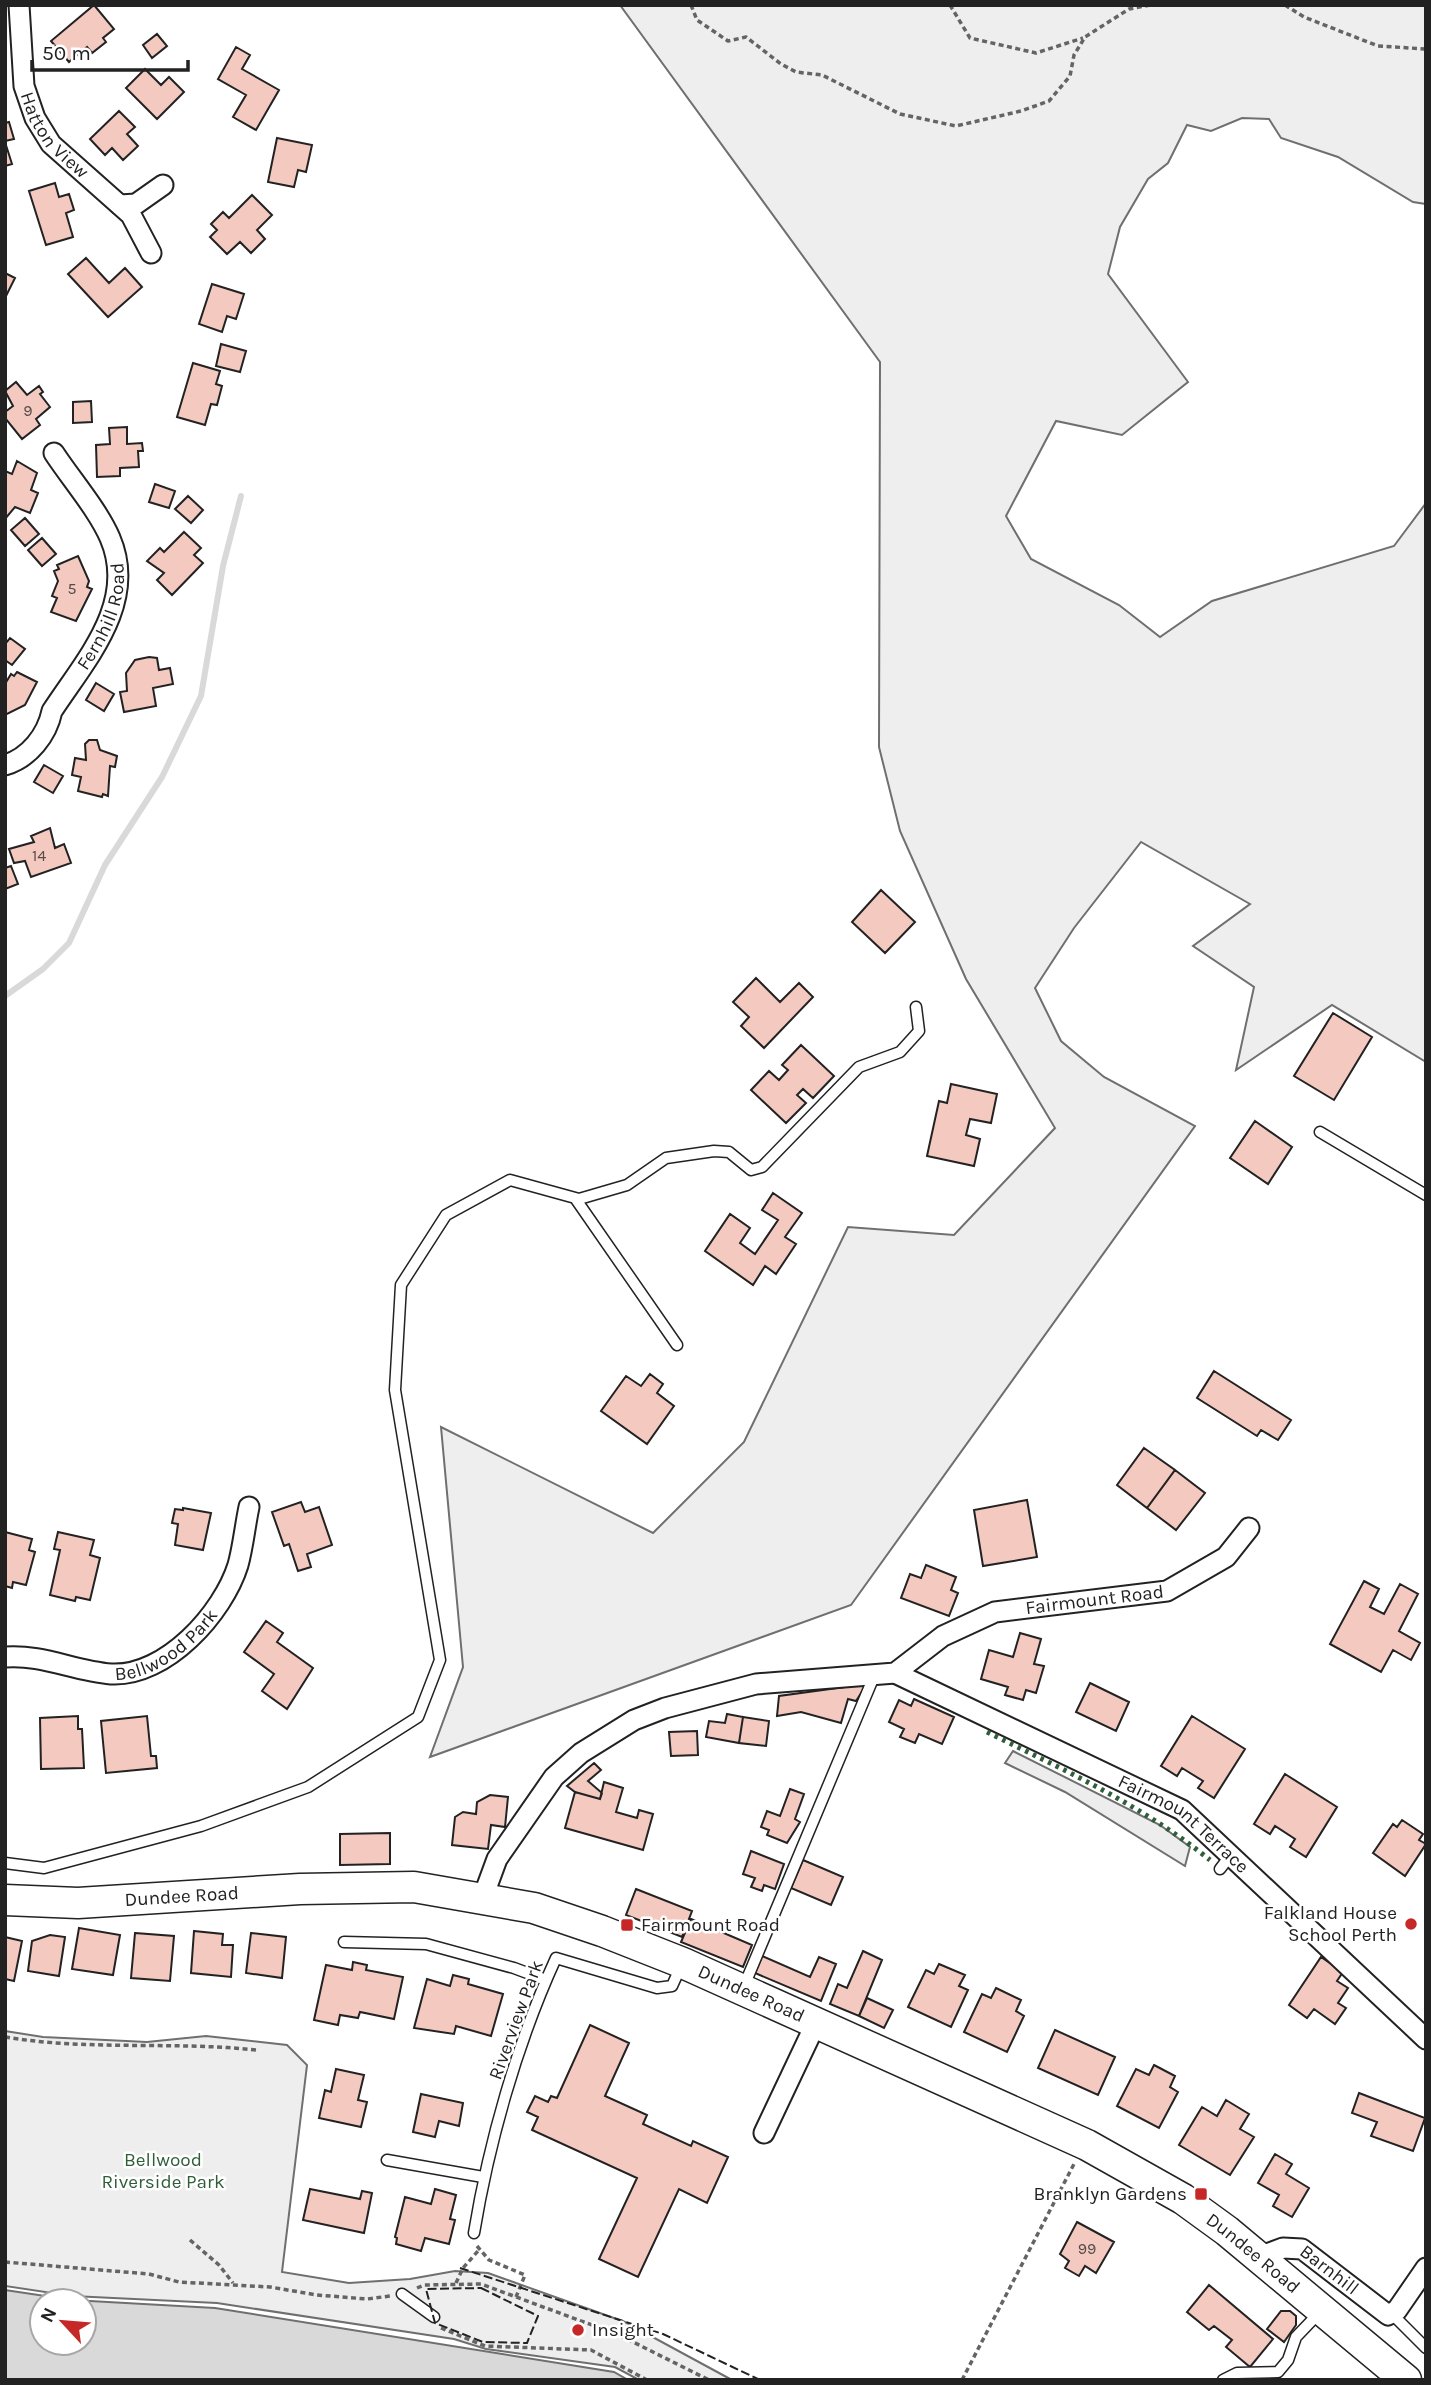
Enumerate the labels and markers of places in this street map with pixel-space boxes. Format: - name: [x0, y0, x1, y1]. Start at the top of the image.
- place label: Falkland House School Perth: [1264, 1902, 1397, 1946]
- place label: Fairmount Road: [641, 1914, 780, 1936]
- marker: Falkland House School Perth: [1403, 1916, 1419, 1932]
- marker: Fairmount Road: [619, 1917, 635, 1933]
- place label: Branklyn Gardens: [1034, 2183, 1187, 2205]
- marker: Branklyn Gardens: [1193, 2186, 1209, 2202]
- place label: Insight: [592, 2319, 654, 2341]
- marker: Insight: [570, 2322, 586, 2338]

